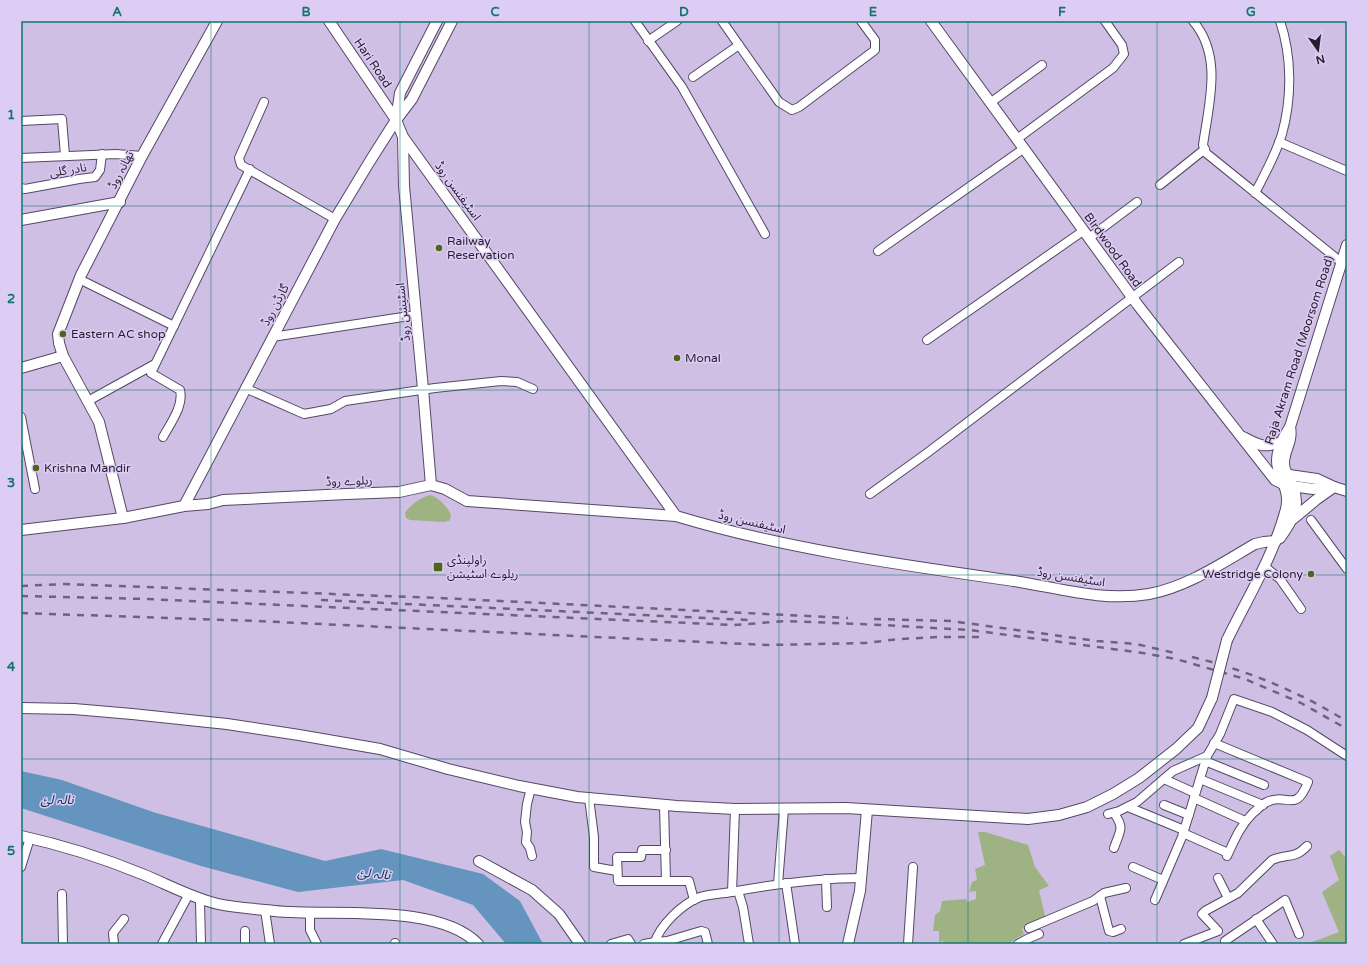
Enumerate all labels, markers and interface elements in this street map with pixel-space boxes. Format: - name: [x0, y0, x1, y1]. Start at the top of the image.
- text: A: [112, 4, 122, 20]
- text: B: [301, 4, 311, 20]
- text: C: [490, 4, 500, 20]
- text: D: [679, 4, 689, 20]
- text: E: [869, 4, 877, 20]
- text: F: [1058, 4, 1066, 20]
- text: G: [1246, 4, 1256, 20]
- north arrow: [1298, 30, 1338, 70]
- street label: Hari Road: [351, 36, 395, 90]
- text: N: [1314, 52, 1326, 67]
- text: 1: [7, 107, 15, 123]
- street label: تھانہ روڈ: [105, 148, 137, 191]
- street label: اسٹیفنسن روڈ: [432, 159, 484, 223]
- street label: نادر گلی: [48, 160, 88, 180]
- street label: BIrdwood Road: [1081, 210, 1145, 290]
- place label: Railway Reservation: [447, 234, 515, 262]
- marker: Railway Reservation: [434, 243, 444, 253]
- street label: Raja Akram Road (Moorsom Road): [1262, 253, 1336, 446]
- street label: گارڈن روڈ: [258, 281, 292, 328]
- street label: اسٹیشن روڈ: [393, 282, 413, 342]
- text: 2: [7, 291, 15, 307]
- place label: Eastern AC shop: [71, 327, 166, 341]
- marker: Eastern AC shop: [58, 329, 68, 339]
- place label: Monal: [685, 351, 721, 365]
- marker: Monal: [672, 353, 682, 363]
- place label: Krishna Mandir: [44, 461, 131, 475]
- marker: Krishna Mandir: [31, 463, 41, 473]
- street label: ریلوے روڈ: [325, 473, 373, 489]
- text: 3: [7, 475, 15, 491]
- street label: اسٹیفنسن روڈ: [717, 507, 787, 537]
- place label: راولپنڈی ریلوے اسٹیشن: [447, 553, 519, 581]
- marker: راولپنڈی ریلوے اسٹیشن: [432, 561, 444, 573]
- street label: اسٹیفنسن روڈ: [1036, 564, 1106, 589]
- place label: Westridge Colony: [1202, 567, 1304, 581]
- marker: Westridge Colony: [1306, 569, 1316, 579]
- text: 4: [7, 659, 16, 675]
- water label: نالہ لئ: [40, 792, 75, 808]
- text: 5: [7, 843, 15, 859]
- water label: نالہ لئ: [357, 865, 392, 884]

